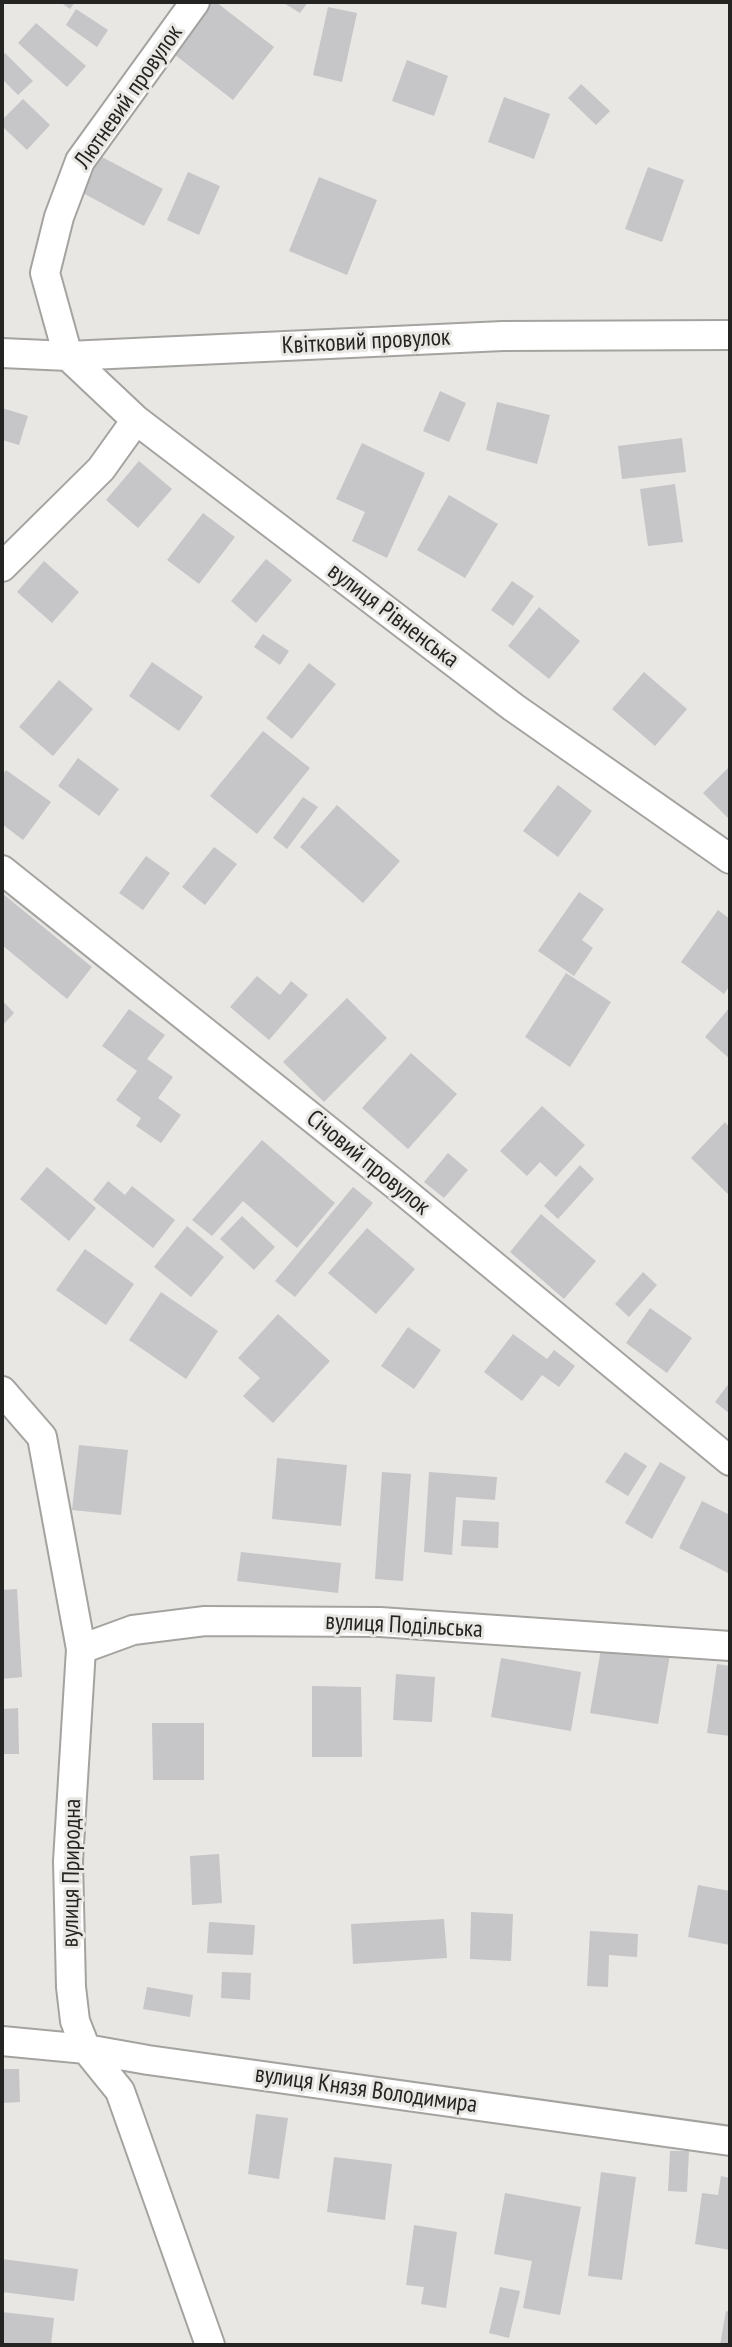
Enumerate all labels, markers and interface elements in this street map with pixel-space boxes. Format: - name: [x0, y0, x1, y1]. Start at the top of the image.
- street label: Лютневий провулок: [69, 20, 189, 174]
- street label: Квітковий провулок: [281, 323, 451, 361]
- street label: вулиця Рівненська: [322, 557, 464, 675]
- street label: Січовий провулок: [300, 1104, 436, 1222]
- street label: вулиця Подільська: [325, 1607, 483, 1645]
- street label: вулиця Природна: [56, 1798, 88, 1948]
- street label: вулиця Князя Володимира: [253, 2060, 479, 2120]

